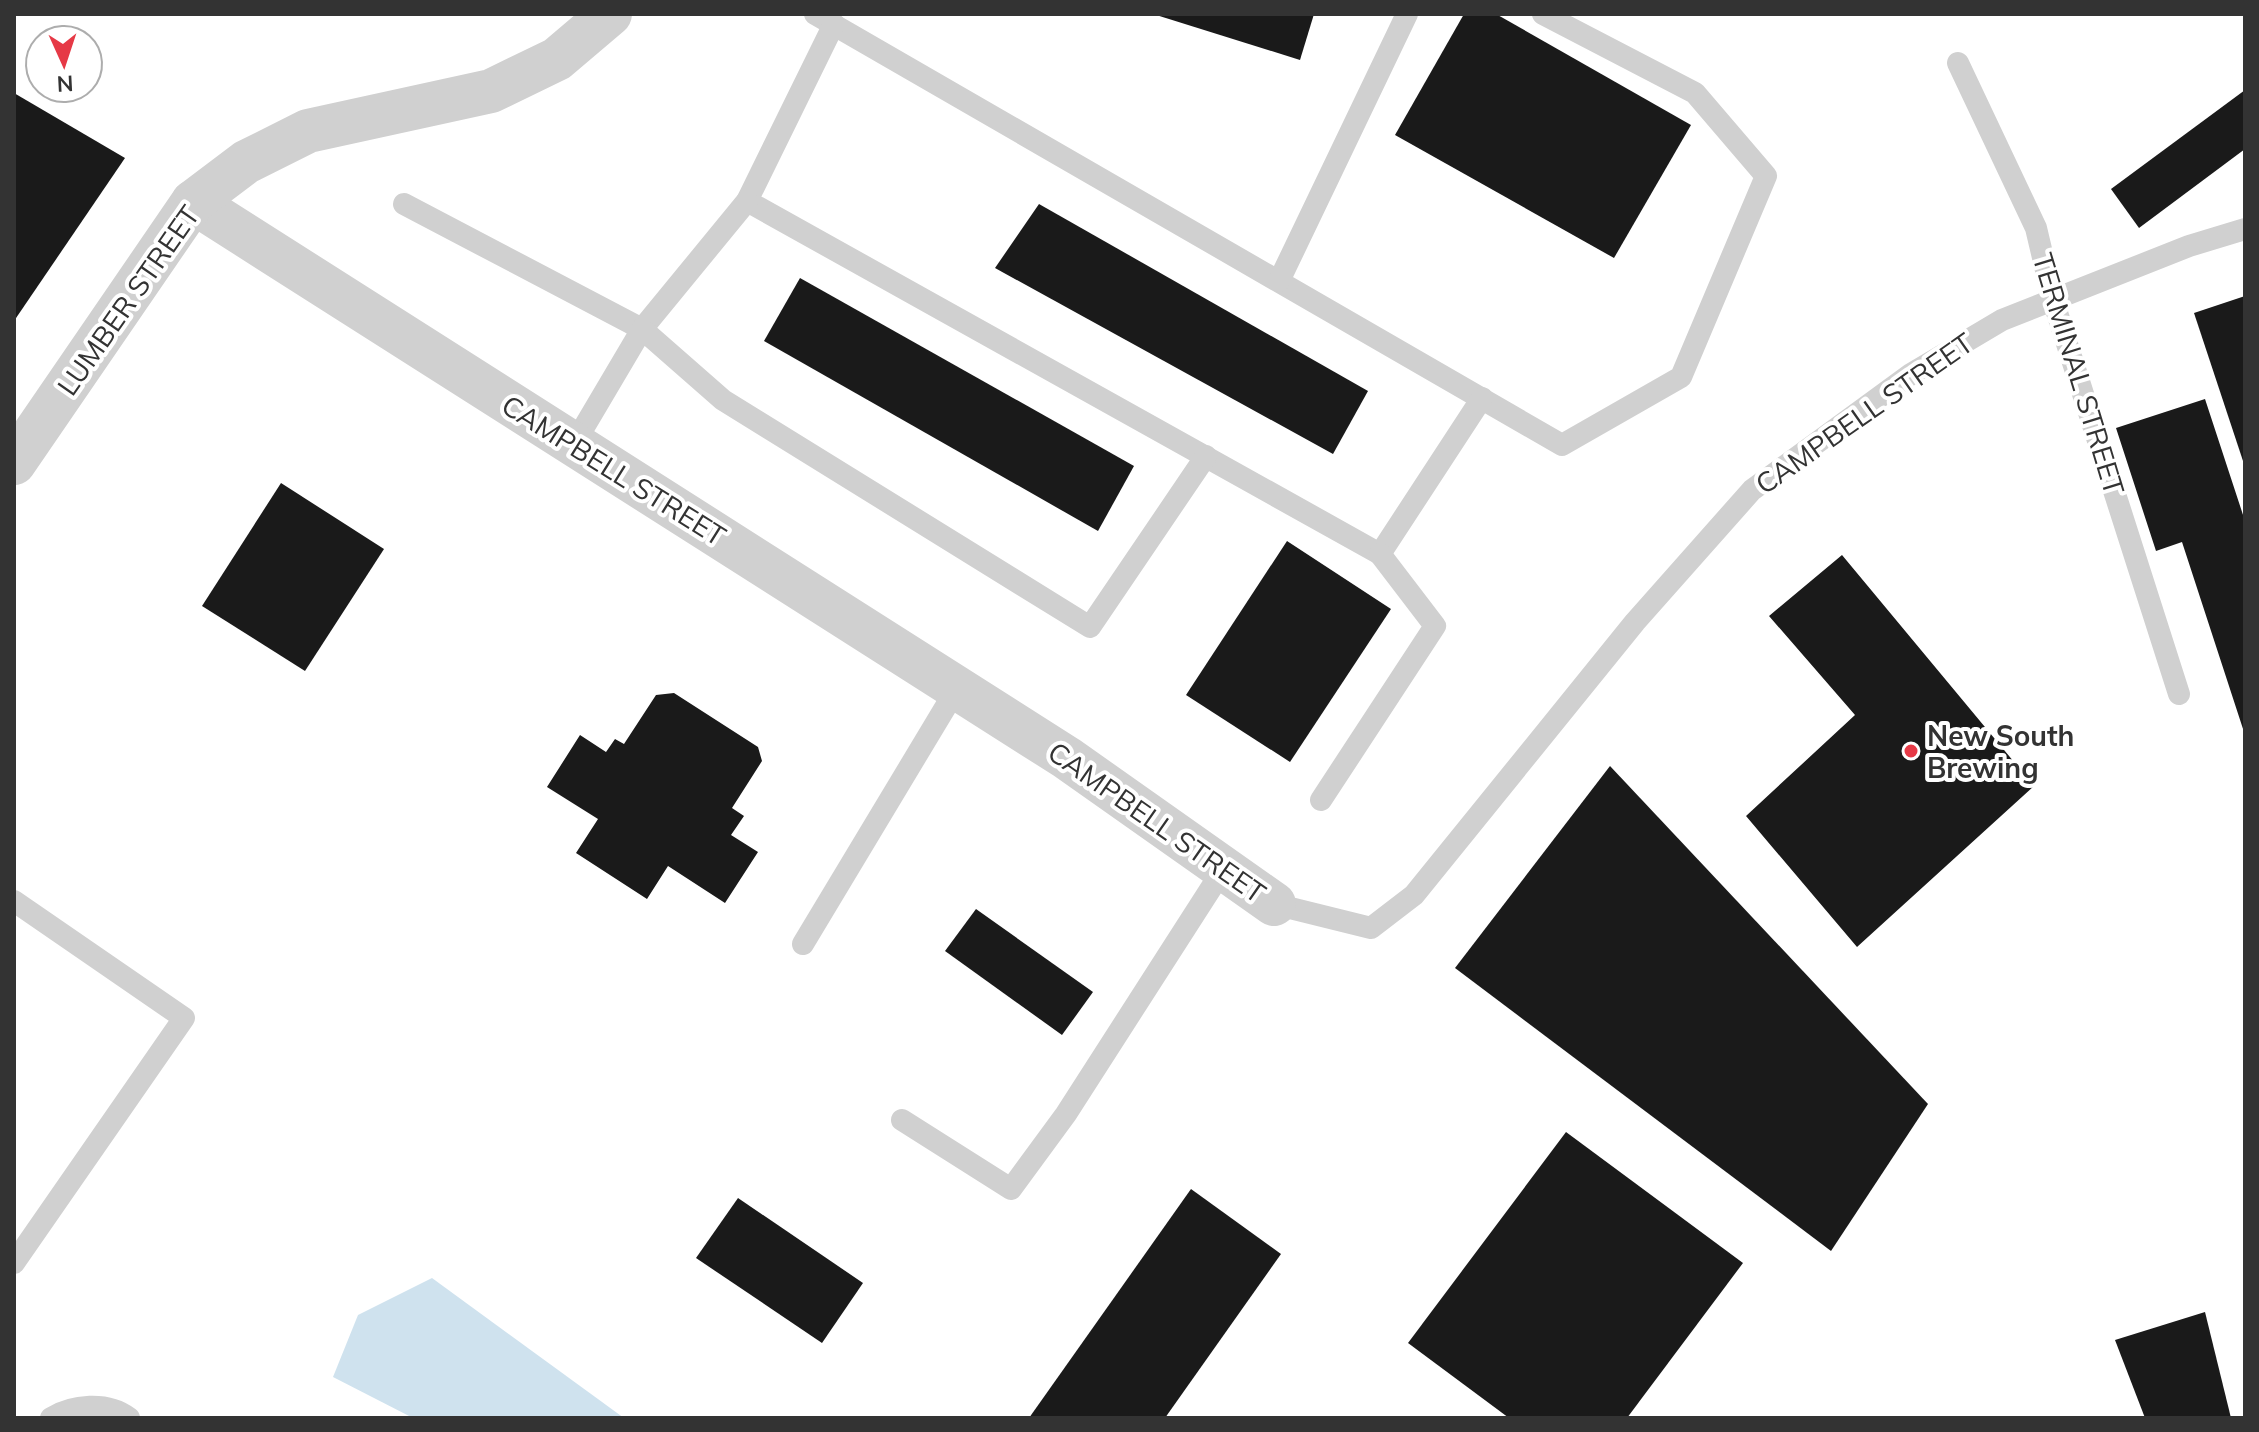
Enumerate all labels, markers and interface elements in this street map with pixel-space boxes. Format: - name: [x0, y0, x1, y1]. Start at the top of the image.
- north arrow: [24, 24, 104, 104]
- text: N: [56, 70, 74, 98]
- street label: LUMBER STREET: [49, 198, 207, 402]
- street label: TERMINAL STREET: [2026, 249, 2132, 499]
- street label: CAMPBELL STREET: [1748, 325, 1980, 501]
- street label: CAMPBELL STREET: [495, 387, 733, 553]
- place label: New South Brewing: [1927, 718, 2074, 785]
- street label: CAMPBELL STREET: [1041, 734, 1273, 910]
- marker: New South Brewing: [1902, 742, 1920, 760]

